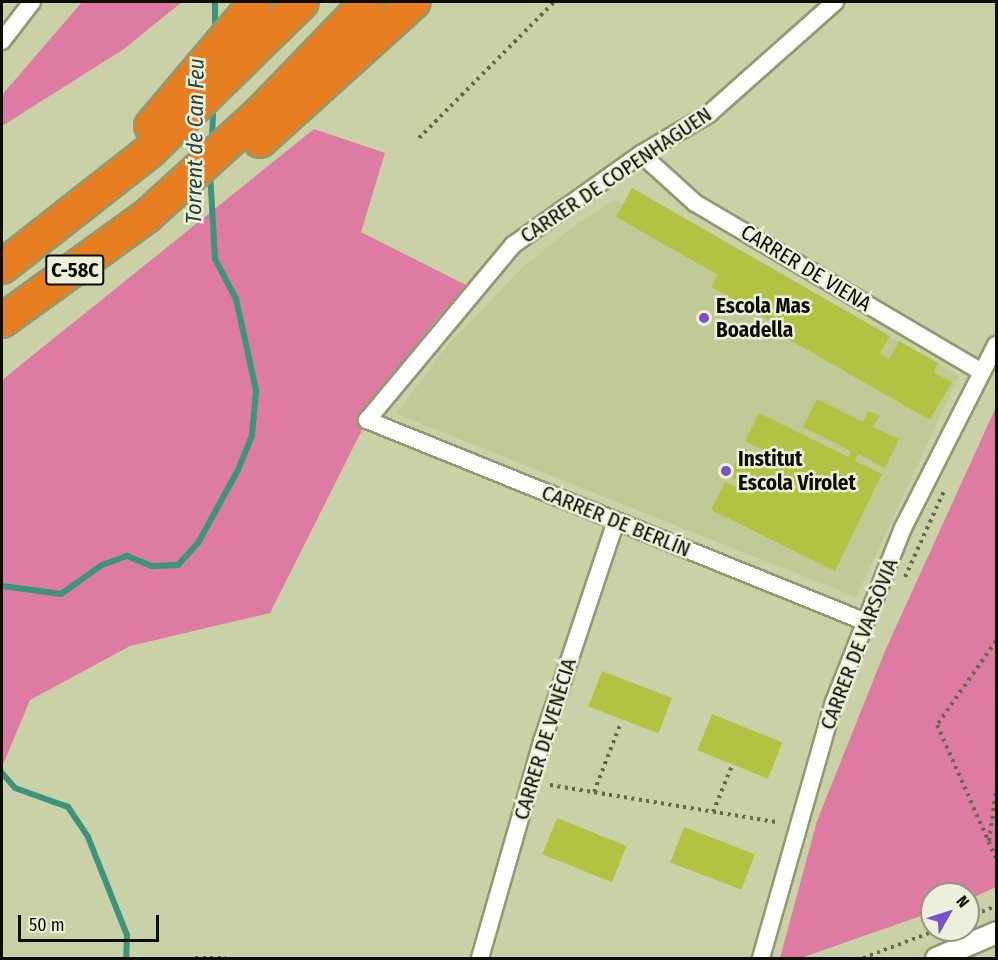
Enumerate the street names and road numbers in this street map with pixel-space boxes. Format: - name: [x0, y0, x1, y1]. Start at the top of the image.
- street label: CARRER DE COPENHAGUEN: [516, 102, 716, 248]
- street label: CARRER DE VIENA: [736, 219, 876, 317]
- road number: C-58C: [45, 253, 105, 287]
- street label: CARRER DE BERLÍN: [538, 480, 694, 562]
- street label: CARRER DE VARSÒVIA: [815, 555, 903, 733]
- street label: CARRER DE VENÈCIA: [508, 655, 582, 823]

